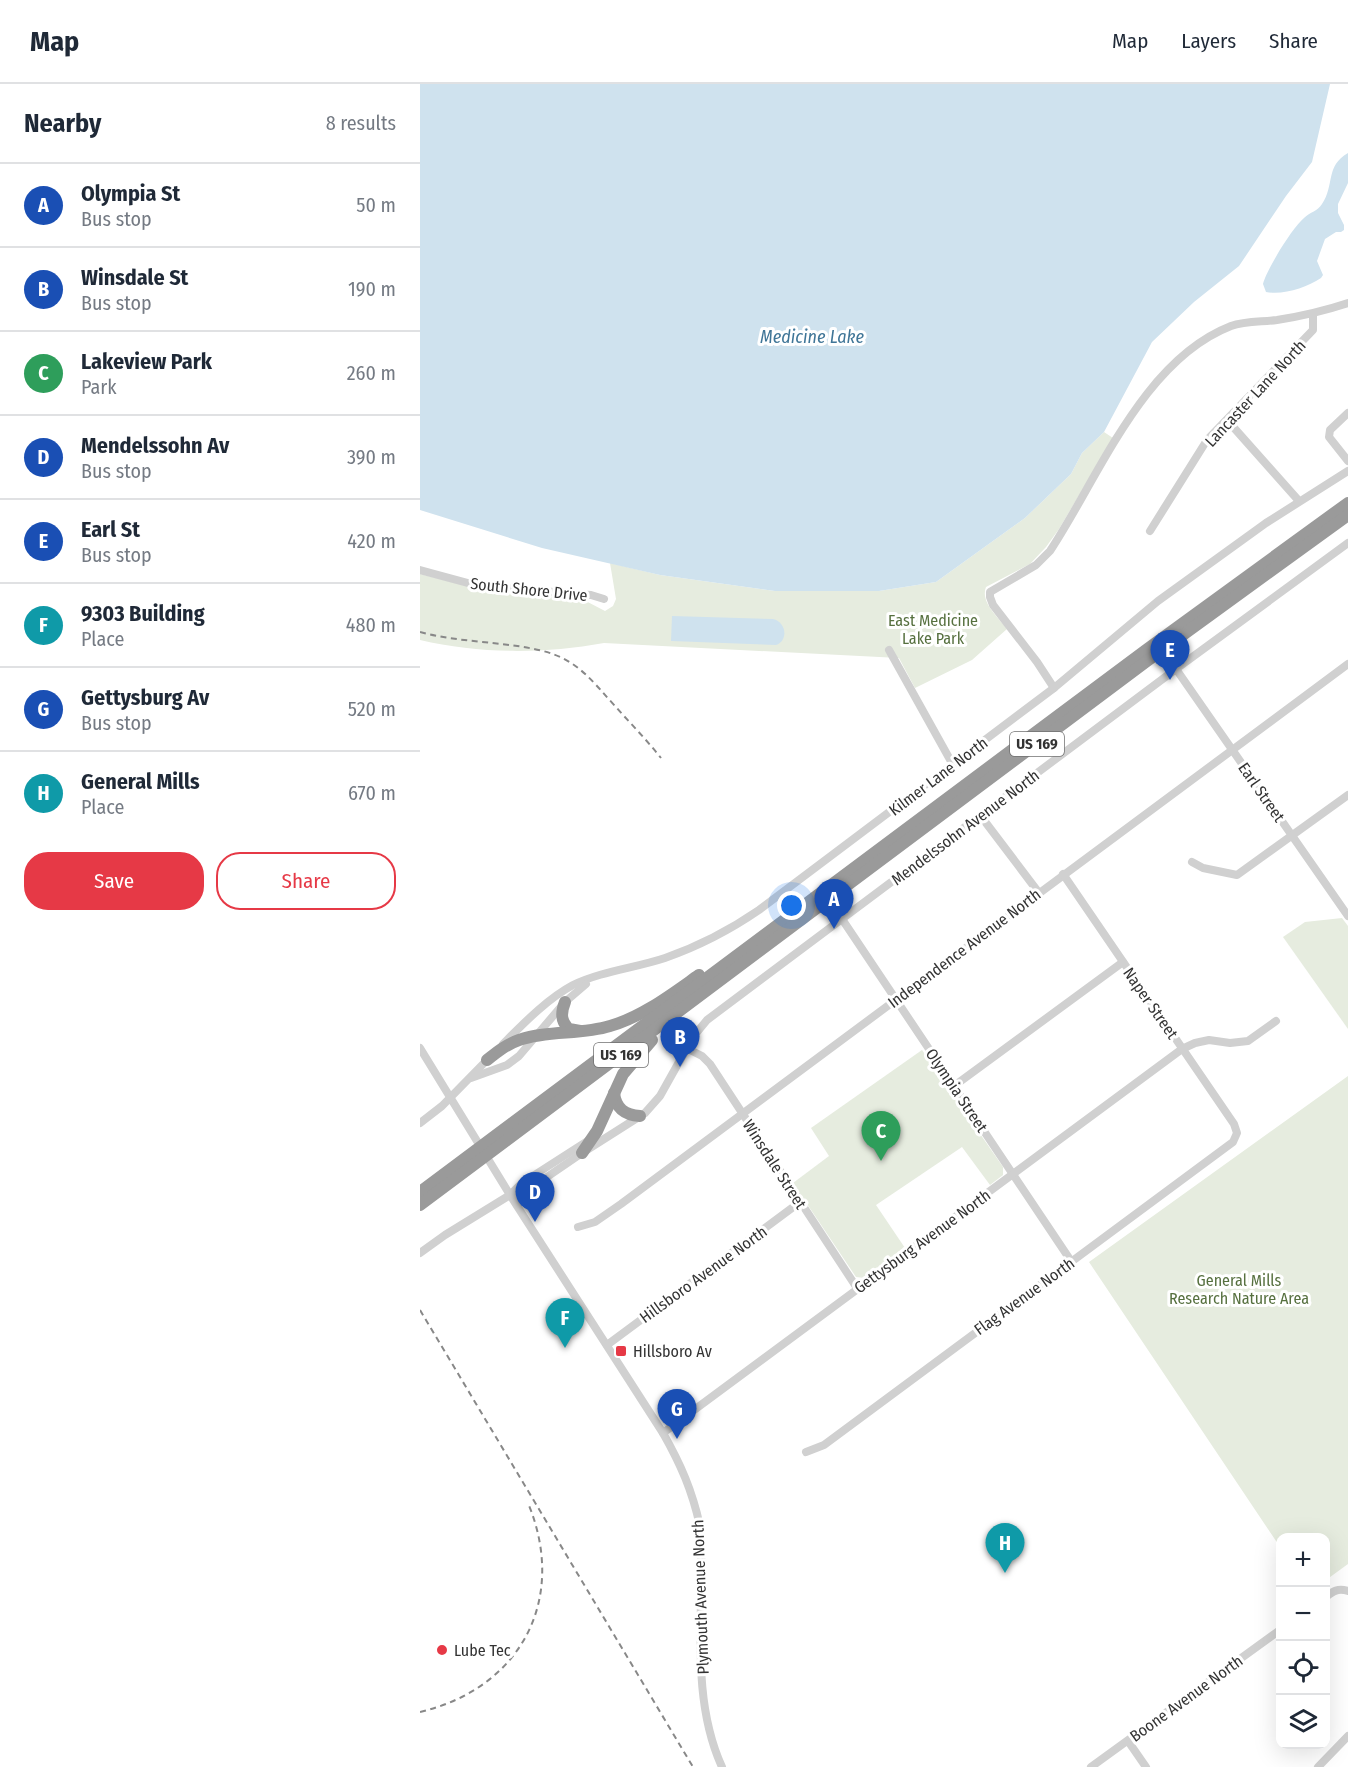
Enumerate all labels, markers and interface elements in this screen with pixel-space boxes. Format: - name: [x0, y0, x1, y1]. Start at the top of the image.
- text: Map: [30, 25, 79, 58]
- text: Map: [1112, 28, 1148, 54]
- text: Layers: [1181, 28, 1236, 54]
- text: Share: [1269, 28, 1318, 54]
- text: Nearby: [24, 108, 101, 139]
- text: 8 results: [326, 111, 396, 135]
- text: Olympia St: [81, 180, 180, 207]
- text: A: [38, 193, 49, 217]
- text: 50 m: [356, 193, 396, 217]
- text: Bus stop: [81, 207, 152, 231]
- text: Winsdale St: [81, 264, 188, 291]
- text: B: [38, 277, 49, 301]
- text: 190 m: [348, 277, 396, 301]
- text: Bus stop: [81, 291, 152, 315]
- water label: Medicine Lake: [760, 326, 864, 348]
- street label: Lancaster Lane North: [1201, 336, 1310, 451]
- text: Lakeview Park: [81, 348, 212, 375]
- text: C: [38, 361, 49, 385]
- text: 260 m: [347, 361, 396, 385]
- text: Park: [81, 375, 117, 399]
- text: Mendelssohn Av: [81, 432, 229, 459]
- text: D: [38, 445, 49, 469]
- text: 390 m: [347, 445, 396, 469]
- text: Bus stop: [81, 459, 152, 483]
- text: Earl St: [81, 516, 140, 543]
- text: E: [39, 529, 48, 553]
- text: 420 m: [347, 529, 396, 553]
- text: Bus stop: [81, 543, 152, 567]
- street label: South Shore Drive: [469, 574, 589, 605]
- text: 9303 Building: [81, 600, 205, 627]
- park label: East Medicine Lake Park: [888, 611, 978, 648]
- text: F: [39, 613, 48, 637]
- text: 480 m: [346, 613, 396, 637]
- text: Place: [81, 627, 124, 651]
- pin: E: [1150, 630, 1190, 680]
- text: Gettysburg Av: [81, 684, 209, 711]
- text: G: [38, 697, 49, 721]
- text: 520 m: [348, 697, 396, 721]
- text: Bus stop: [81, 711, 152, 735]
- road number: US 169: [1010, 732, 1064, 756]
- street label: Kilmer Lane North: [885, 733, 991, 820]
- street label: Earl Street: [1234, 759, 1289, 826]
- street label: Mendelssohn Avenue North: [888, 766, 1043, 889]
- text: General Mills: [81, 768, 200, 795]
- text: H: [37, 781, 50, 805]
- text: 670 m: [348, 781, 396, 805]
- text: Place: [81, 795, 124, 819]
- button: Save: [24, 852, 204, 910]
- button: Share: [216, 852, 396, 910]
- pin: A: [814, 880, 854, 929]
- street label: Independence Avenue North: [884, 885, 1044, 1012]
- your location: [777, 891, 806, 920]
- street label: Naper Street: [1119, 964, 1183, 1043]
- pin: B: [660, 1018, 700, 1067]
- road number: US 169: [594, 1043, 648, 1067]
- street label: Olympia Street: [922, 1045, 992, 1136]
- pin: C: [862, 1112, 900, 1161]
- street label: Winsdale Street: [739, 1116, 811, 1213]
- pin: D: [516, 1172, 554, 1222]
- street label: Gettysburg Avenue North: [850, 1185, 994, 1297]
- street label: Hillsboro Avenue North: [636, 1222, 771, 1327]
- street label: Flag Avenue North: [971, 1254, 1078, 1339]
- park label: General Mills Research Nature Area: [1169, 1271, 1309, 1308]
- pin: F: [546, 1298, 584, 1348]
- place label: Hillsboro Av: [633, 1342, 712, 1361]
- marker: Hillsboro Av: [614, 1344, 628, 1358]
- pin: G: [658, 1390, 696, 1439]
- street label: Plymouth Avenue North: [688, 1519, 713, 1675]
- pin: H: [986, 1524, 1024, 1573]
- map controls: [1276, 1533, 1330, 1749]
- button: +: [1276, 1533, 1330, 1587]
- button: −: [1276, 1587, 1330, 1641]
- place label: Lube Tec: [454, 1641, 511, 1660]
- button: locate: [1276, 1641, 1330, 1695]
- marker: Lube Tec: [435, 1643, 449, 1657]
- street label: Boone Avenue North: [1126, 1651, 1246, 1746]
- button: layers: [1276, 1695, 1330, 1749]

